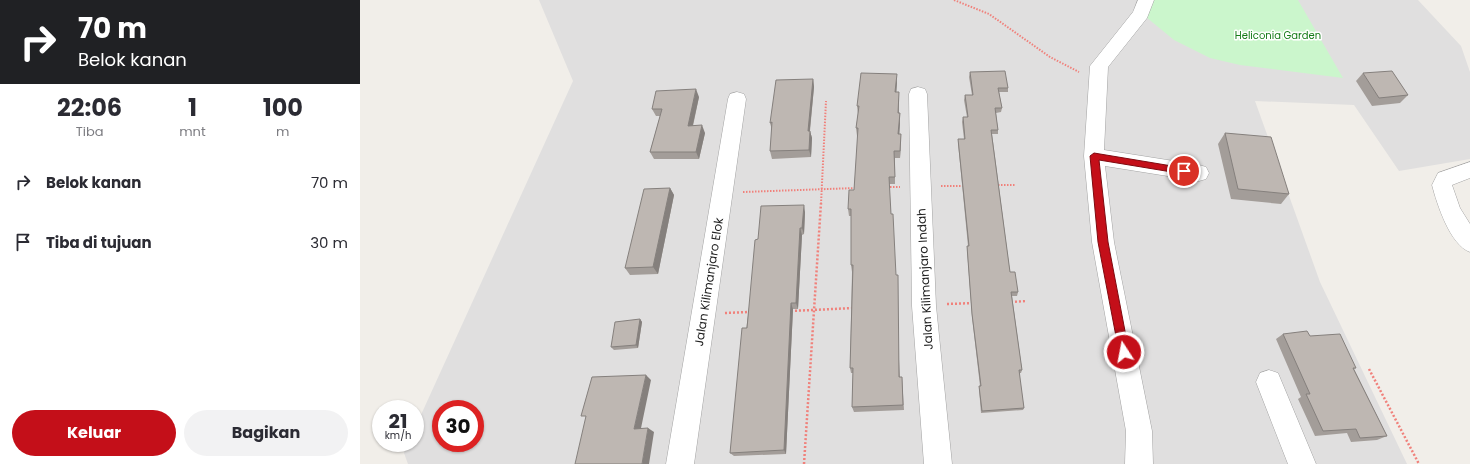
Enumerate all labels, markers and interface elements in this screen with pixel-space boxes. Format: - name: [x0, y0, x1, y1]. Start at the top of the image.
- text: 70 m: [78, 9, 147, 48]
- icon: right: [12, 16, 64, 68]
- park label: Heliconia Garden: [1235, 28, 1321, 43]
- text: Belok kanan: [78, 47, 187, 72]
- text: 22:06: [57, 91, 122, 124]
- text: 1: [188, 91, 197, 124]
- text: 100: [263, 91, 303, 124]
- text: Tiba: [76, 122, 103, 141]
- text: mnt: [179, 122, 206, 141]
- text: m: [276, 122, 289, 141]
- pin: [1167, 154, 1201, 188]
- icon: arrive: [1173, 160, 1195, 182]
- icon: right: [12, 171, 34, 193]
- text: Belok kanan: [46, 172, 141, 193]
- text: 70 m: [311, 172, 348, 193]
- street label: Jalan Kilimanjaro Indah: [912, 208, 937, 350]
- street label: Jalan Kilimanjaro Elok: [690, 216, 727, 347]
- icon: arrive: [12, 231, 34, 253]
- text: Tiba di tujuan: [46, 232, 152, 253]
- text: 30 m: [310, 232, 348, 253]
- position arrow: [1103, 331, 1145, 373]
- speed limit sign: 30: [432, 400, 484, 452]
- text: 21: [389, 407, 407, 435]
- button: Keluar: [12, 410, 176, 456]
- button: Bagikan: [184, 410, 348, 456]
- text: km/h: [385, 428, 411, 443]

